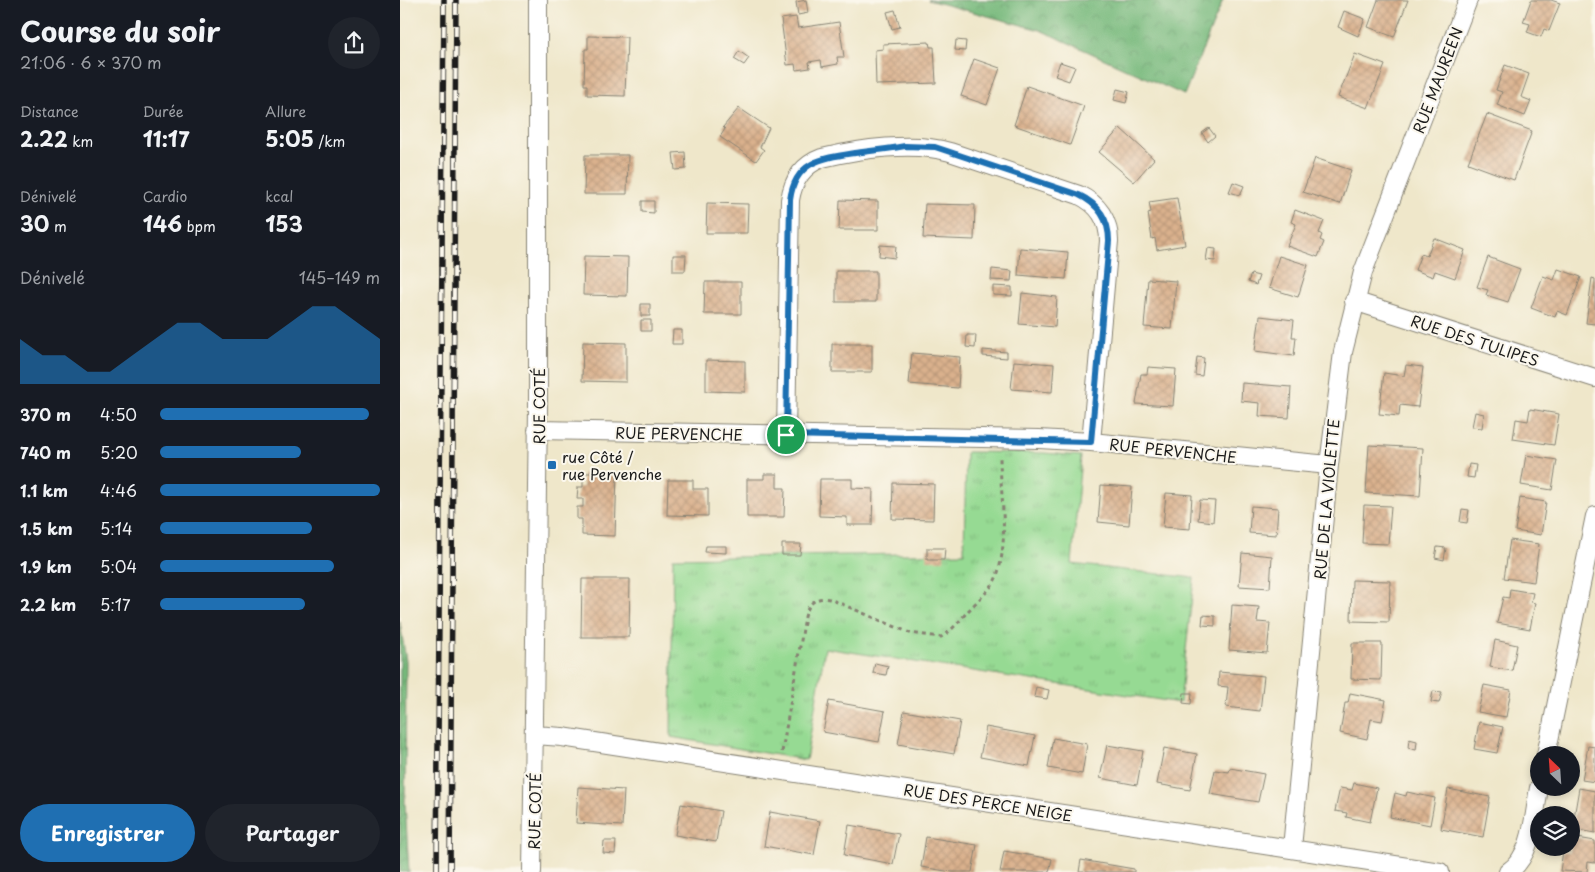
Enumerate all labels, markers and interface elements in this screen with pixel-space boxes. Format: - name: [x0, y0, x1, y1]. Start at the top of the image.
- text: Course du soir: [20, 9, 220, 52]
- button: share: [328, 17, 380, 69]
- street label: RUE MAUREEN: [1406, 23, 1468, 137]
- text: 21:06 · 6 × 370 m: [20, 50, 162, 74]
- text: Distance: [20, 101, 79, 122]
- text: Durée: [143, 101, 184, 122]
- text: Allure: [265, 101, 306, 122]
- text: 2.22: [20, 122, 68, 154]
- text: 11:17: [143, 122, 189, 154]
- text: 5:05: [265, 122, 314, 154]
- text: km: [68, 131, 93, 152]
- text: /km: [314, 131, 345, 152]
- text: Dénivelé: [20, 186, 77, 207]
- text: Cardio: [143, 186, 187, 207]
- text: kcal: [265, 186, 293, 207]
- text: 30: [20, 207, 49, 239]
- text: 146: [143, 207, 182, 239]
- text: 153: [265, 207, 303, 239]
- text: m: [49, 216, 67, 237]
- text: bpm: [182, 216, 216, 237]
- text: Dénivelé: [20, 265, 85, 289]
- text: 145–149 m: [299, 265, 380, 289]
- street label: RUE DES TULIPES: [1408, 308, 1542, 372]
- street label: RUE COTÉ: [527, 367, 550, 445]
- text: 370 m: [20, 402, 71, 426]
- text: 4:50: [100, 402, 137, 426]
- pin: [765, 414, 807, 456]
- street label: RUE DE LA VIOLETTE: [1308, 418, 1344, 580]
- street label: RUE PERVENCHE: [615, 420, 743, 446]
- icon: arrive: [772, 421, 800, 449]
- street label: RUE PERVENCHE: [1108, 432, 1238, 468]
- text: 740 m: [20, 440, 71, 464]
- text: 5:20: [100, 440, 138, 464]
- place label: rue Côté / rue Pervenche: [562, 445, 662, 485]
- marker: rue Côté / rue Pervenche: [546, 459, 558, 471]
- text: 1.1 km: [20, 478, 68, 502]
- text: 4:46: [100, 478, 137, 502]
- text: 1.5 km: [20, 516, 73, 540]
- text: 5:14: [100, 516, 133, 540]
- text: 1.9 km: [20, 554, 72, 578]
- text: 5:04: [100, 554, 137, 578]
- text: 2.2 km: [20, 592, 76, 616]
- text: 5:17: [100, 592, 131, 616]
- north arrow: [1530, 746, 1580, 796]
- map controls: [1530, 746, 1580, 856]
- street label: RUE COTÉ: [522, 772, 546, 850]
- street label: RUE DES PERCE NEIGE: [902, 777, 1074, 827]
- button: Enregistrer: [20, 804, 195, 862]
- button: Partager: [205, 804, 380, 862]
- button: layers: [1530, 806, 1580, 856]

